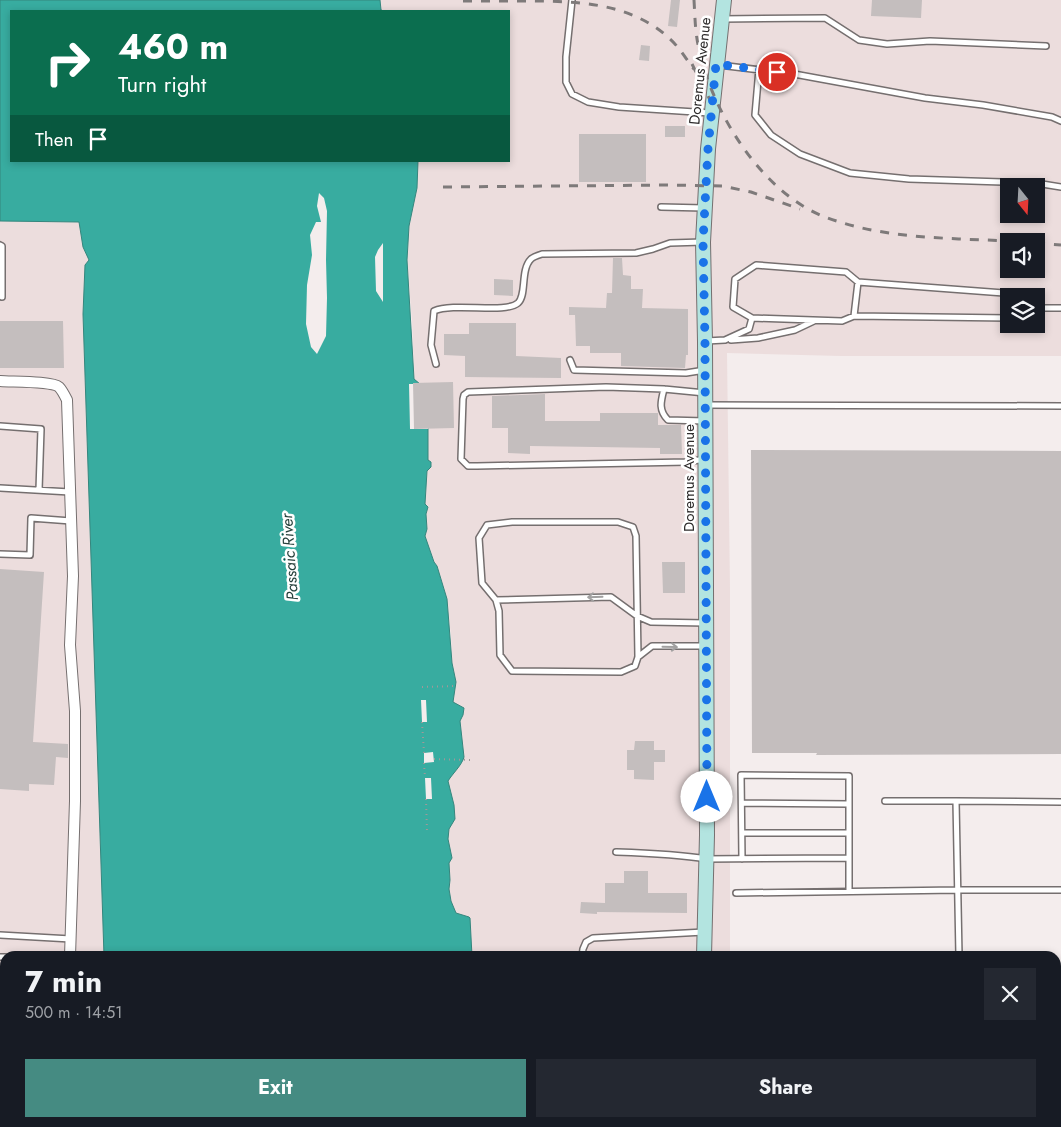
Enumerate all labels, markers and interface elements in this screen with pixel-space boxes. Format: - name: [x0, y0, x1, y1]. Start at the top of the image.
- street label: Doremus Avenue: [683, 16, 717, 126]
- text: 460 m: [118, 22, 228, 72]
- icon: right: [35, 30, 100, 95]
- pin: [756, 51, 798, 93]
- icon: arrive: [763, 58, 791, 86]
- text: Turn right: [118, 68, 206, 100]
- icon: arrive: [84, 125, 112, 153]
- text: Then: [35, 126, 74, 153]
- north arrow: [1000, 178, 1045, 222]
- map controls: [1000, 178, 1045, 333]
- button: sound: [1000, 233, 1045, 278]
- button: layers: [1000, 288, 1045, 333]
- street label: Doremus Avenue: [678, 424, 700, 532]
- water label: Passaic River: [275, 511, 304, 601]
- one-way arrow: [587, 592, 603, 602]
- one-way arrow: [662, 642, 678, 652]
- position arrow: [680, 770, 732, 822]
- text: 7 min: [25, 960, 102, 1003]
- button: close: [984, 968, 1036, 1020]
- text: 500 m · 14:51: [25, 1001, 122, 1024]
- button: Exit: [25, 1059, 526, 1117]
- button: Share: [536, 1059, 1036, 1117]

